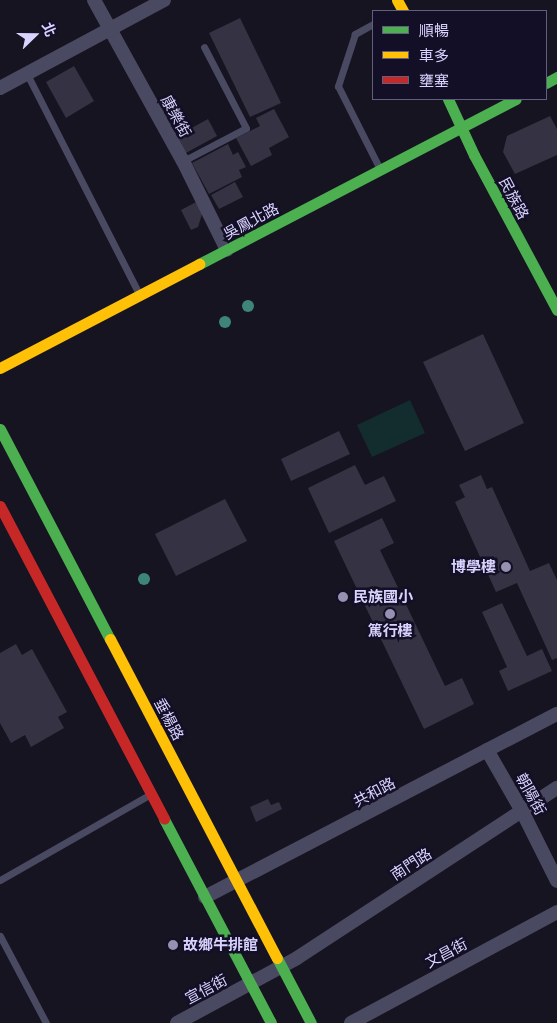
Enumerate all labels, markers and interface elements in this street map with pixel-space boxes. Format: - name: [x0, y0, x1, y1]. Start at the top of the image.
- north arrow: [10, 10, 60, 60]
- legend: [372, 10, 547, 100]
- text: 北: [38, 20, 60, 39]
- text: 順暢: [419, 21, 449, 40]
- text: 車多: [419, 46, 449, 65]
- text: 壅塞: [419, 71, 449, 90]
- street label: 康樂街: [157, 92, 195, 140]
- street label: 民族路: [495, 174, 533, 222]
- street label: 吳鳳北路: [220, 199, 282, 243]
- place label: 博學樓: [451, 558, 496, 576]
- marker: 博學樓: [500, 561, 512, 573]
- place label: 民族國小: [353, 588, 413, 606]
- marker: 民族國小: [337, 591, 349, 603]
- marker: 篤行樓: [384, 608, 396, 620]
- place label: 篤行樓: [368, 622, 412, 640]
- street label: 垂楊路: [150, 695, 188, 743]
- street label: 朝陽街: [512, 770, 550, 818]
- street label: 共和路: [350, 773, 398, 811]
- street label: 南門路: [387, 844, 435, 884]
- street label: 文昌街: [422, 934, 470, 972]
- place label: 故鄉牛排館: [183, 936, 258, 954]
- marker: 故鄉牛排館: [167, 939, 179, 951]
- street label: 宣信街: [182, 970, 230, 1008]

